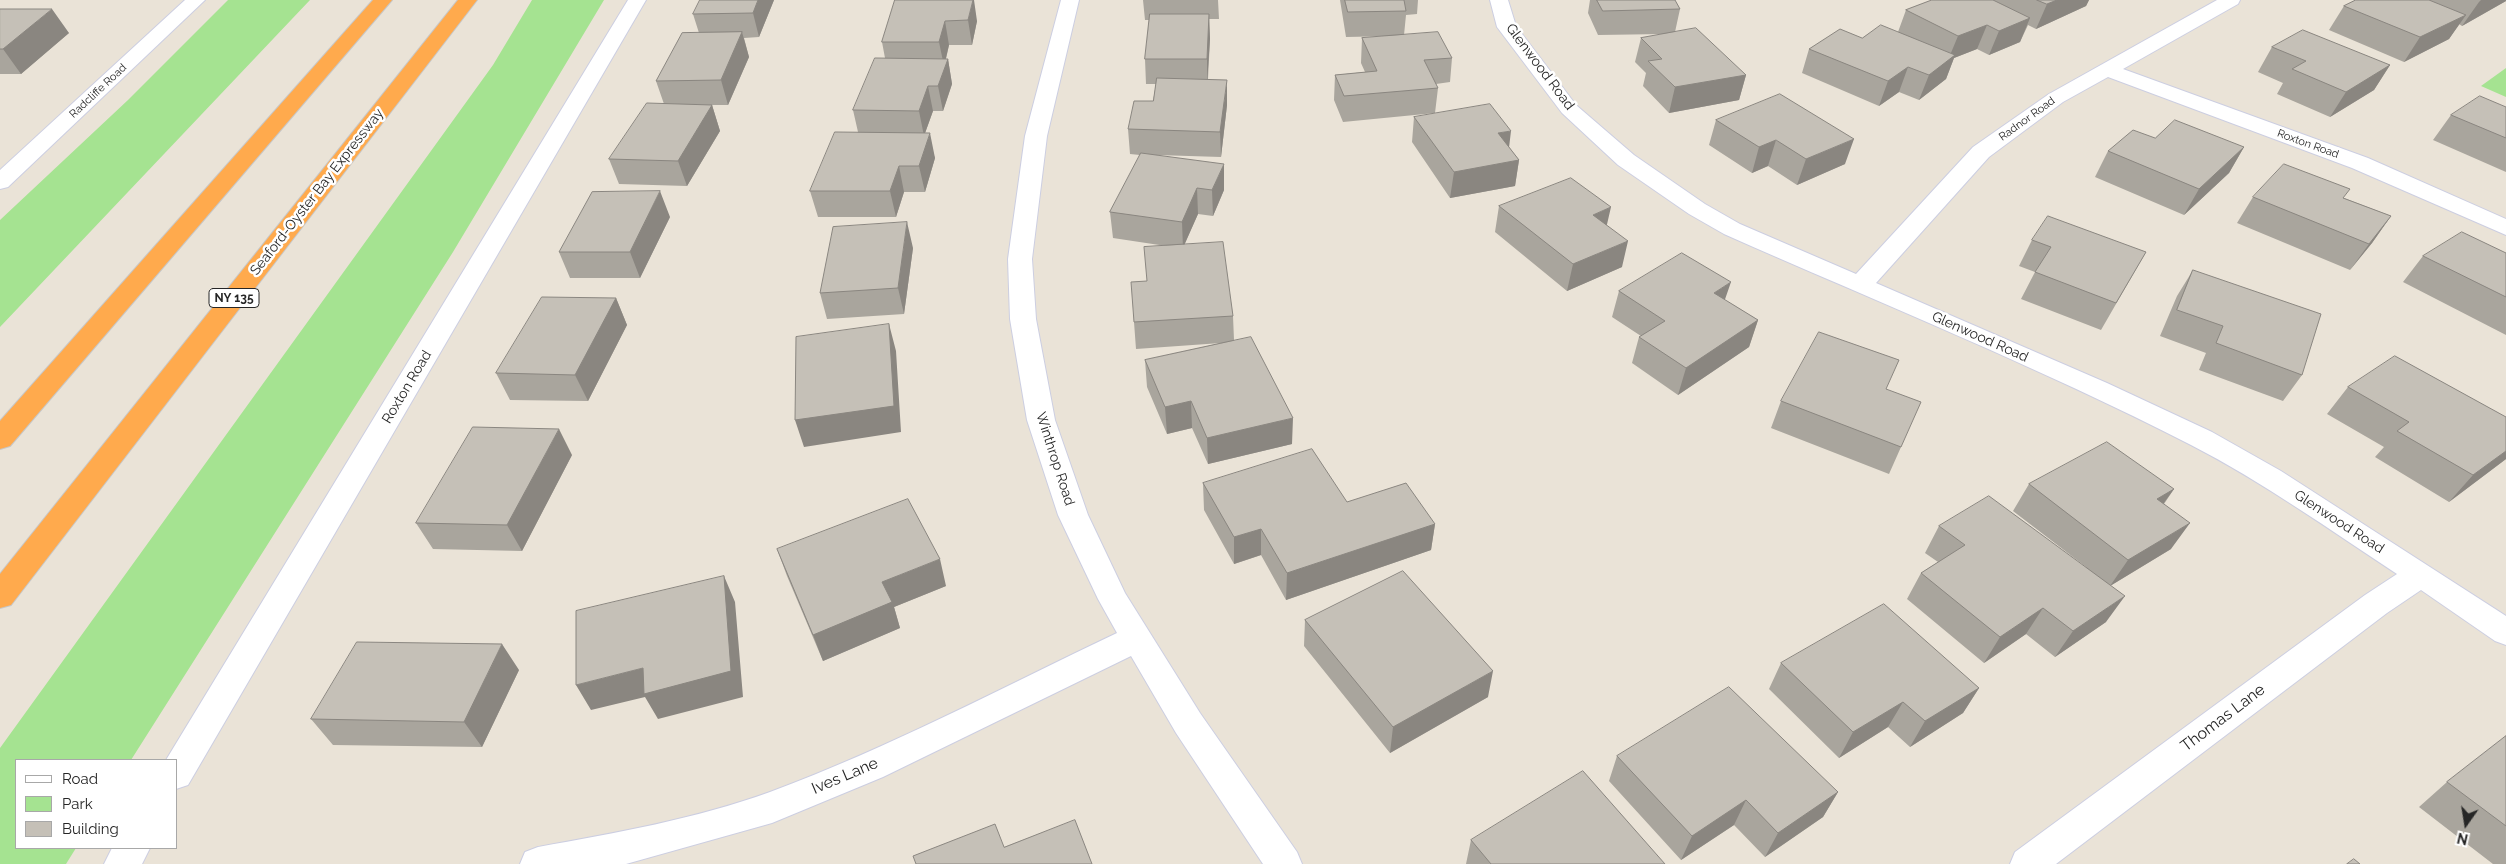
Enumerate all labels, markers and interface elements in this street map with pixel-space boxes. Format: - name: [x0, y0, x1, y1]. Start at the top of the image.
- street label: Glenwood Road: [1502, 21, 1578, 113]
- street label: Radcliffe Road: [67, 61, 129, 121]
- street label: Radnor Road: [1996, 94, 2058, 144]
- street label: Seaford-Oyster Bay Expressway: [247, 105, 387, 279]
- street label: Roxton Road: [2275, 127, 2341, 161]
- road number: NY 135: [209, 288, 259, 308]
- street label: Glenwood Road: [1929, 308, 2031, 366]
- street label: Roxton Road: [379, 347, 435, 427]
- street label: Winthrop Road: [1032, 410, 1078, 508]
- street label: Glenwood Road: [2291, 487, 2387, 557]
- street label: Thomas Lane: [2177, 680, 2269, 756]
- street label: Ives Lane: [809, 753, 881, 799]
- legend: [15, 759, 178, 849]
- text: Road: [62, 770, 98, 788]
- text: Park: [62, 795, 93, 813]
- north arrow: [2441, 799, 2491, 849]
- text: Building: [62, 820, 119, 838]
- text: N: [2456, 830, 2470, 848]

